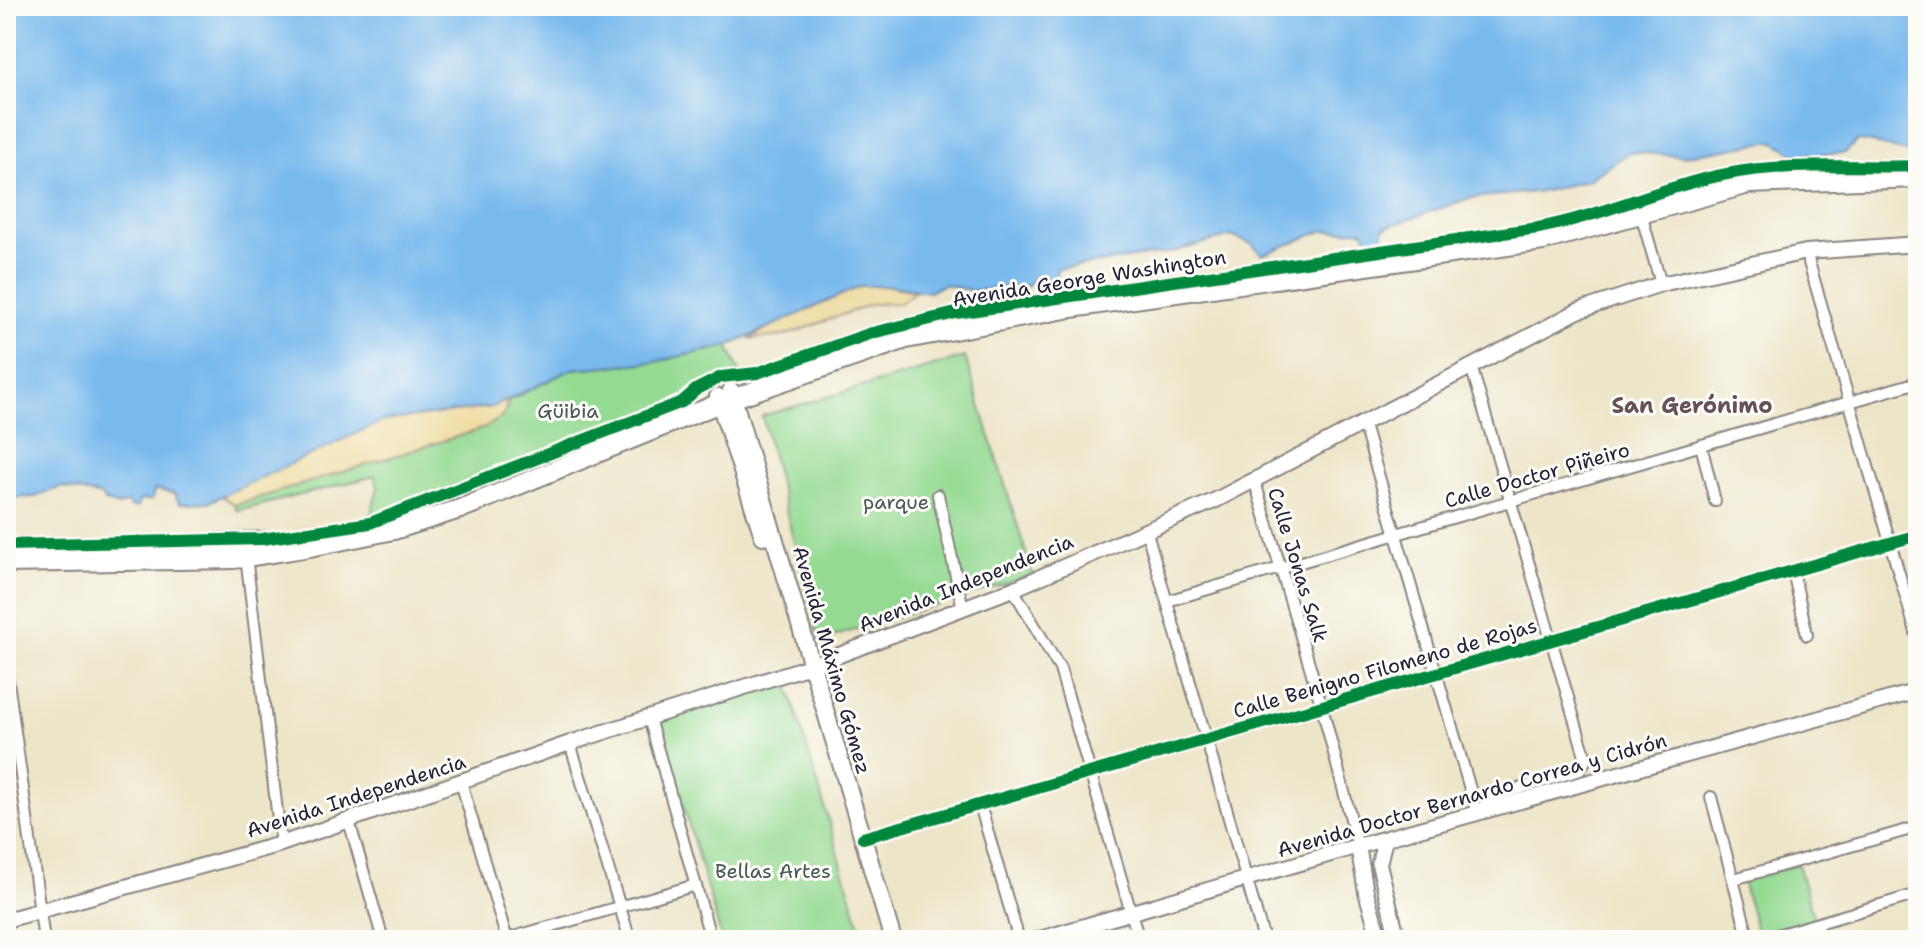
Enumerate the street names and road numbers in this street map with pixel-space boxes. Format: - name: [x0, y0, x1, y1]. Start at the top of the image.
- street label: Avenida George Washington: [950, 244, 1228, 312]
- street label: Calle Doctor Piñeiro: [1442, 436, 1632, 514]
- street label: Calle Jonas Salk: [1262, 485, 1334, 645]
- street label: Avenida Independencia: [855, 528, 1078, 638]
- street label: Avenida Máximo Gómez: [787, 543, 877, 777]
- street label: Calle Benigno Filomeno de Rojas: [1230, 612, 1540, 724]
- street label: Avenida Doctor Bernardo Correa y Cidrón: [1274, 727, 1670, 863]
- street label: Avenida Independencia: [243, 748, 470, 844]

